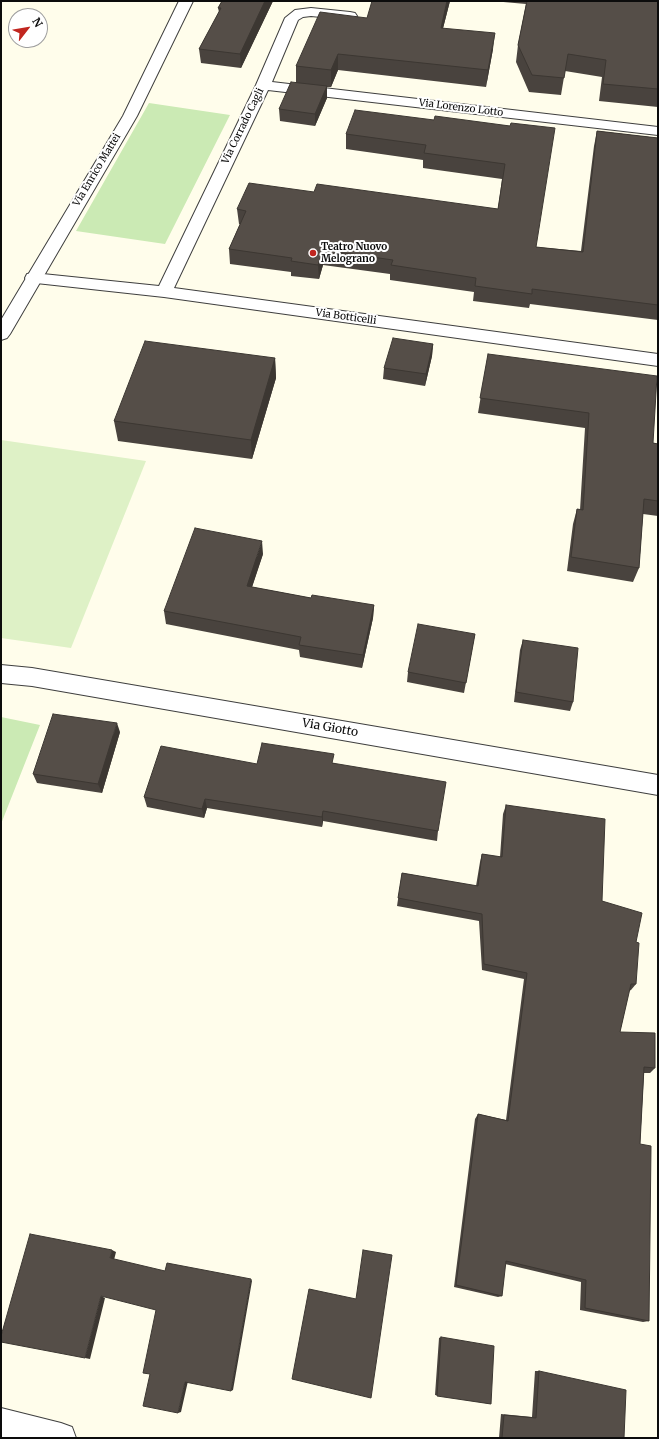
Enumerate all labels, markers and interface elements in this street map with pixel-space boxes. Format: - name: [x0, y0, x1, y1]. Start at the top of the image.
- north arrow: [8, 8, 48, 48]
- text: N: [29, 15, 46, 30]
- street label: Via Corrado Cagli: [219, 86, 267, 166]
- street label: Via Lorenzo Lotto: [418, 97, 504, 119]
- street label: Via Enrico Mattei: [71, 131, 123, 209]
- place label: Teatro Nuovo Melograno: [321, 241, 387, 264]
- marker: Teatro Nuovo Melograno: [308, 248, 318, 258]
- street label: Via Botticelli: [315, 307, 377, 327]
- street label: Via Giotto: [301, 716, 359, 740]

